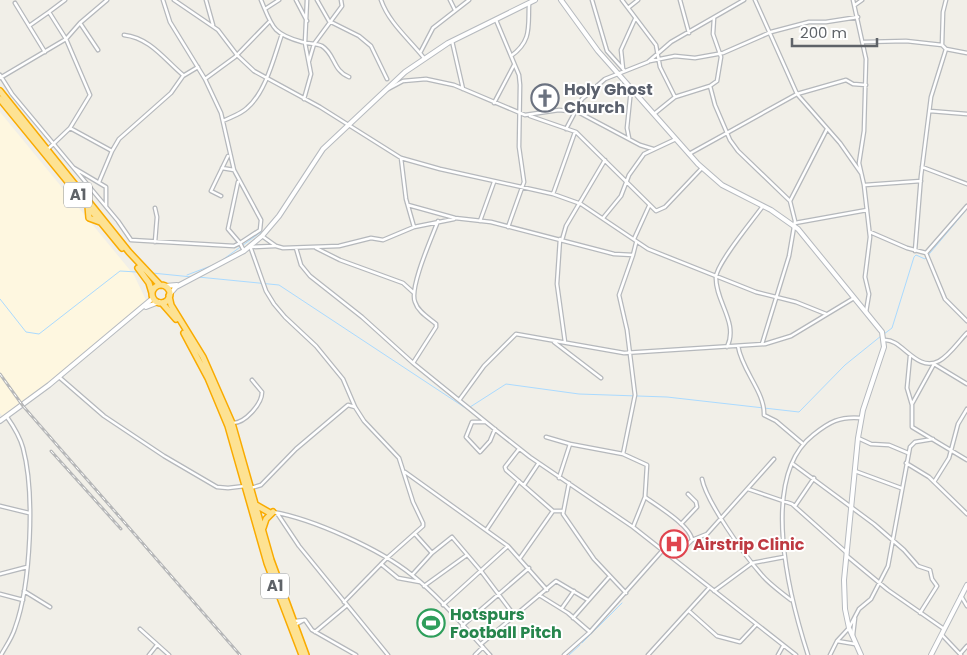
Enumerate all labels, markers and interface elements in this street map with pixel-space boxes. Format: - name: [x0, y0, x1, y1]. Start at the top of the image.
- scale bar: [792, 15, 877, 47]
- text: 200 m: [800, 22, 847, 43]
- place label: Holy Ghost Church: [564, 78, 653, 119]
- church icon: Holy Ghost Church: [530, 83, 560, 113]
- road number: A1: [64, 182, 92, 208]
- hospital icon: Airstrip Clinic: [659, 529, 689, 559]
- place label: Airstrip Clinic: [693, 533, 805, 556]
- road number: A1: [261, 574, 289, 598]
- place label: Hotspurs Football Pitch: [450, 603, 562, 644]
- sports icon: Hotspurs Football Pitch: [416, 608, 446, 638]

